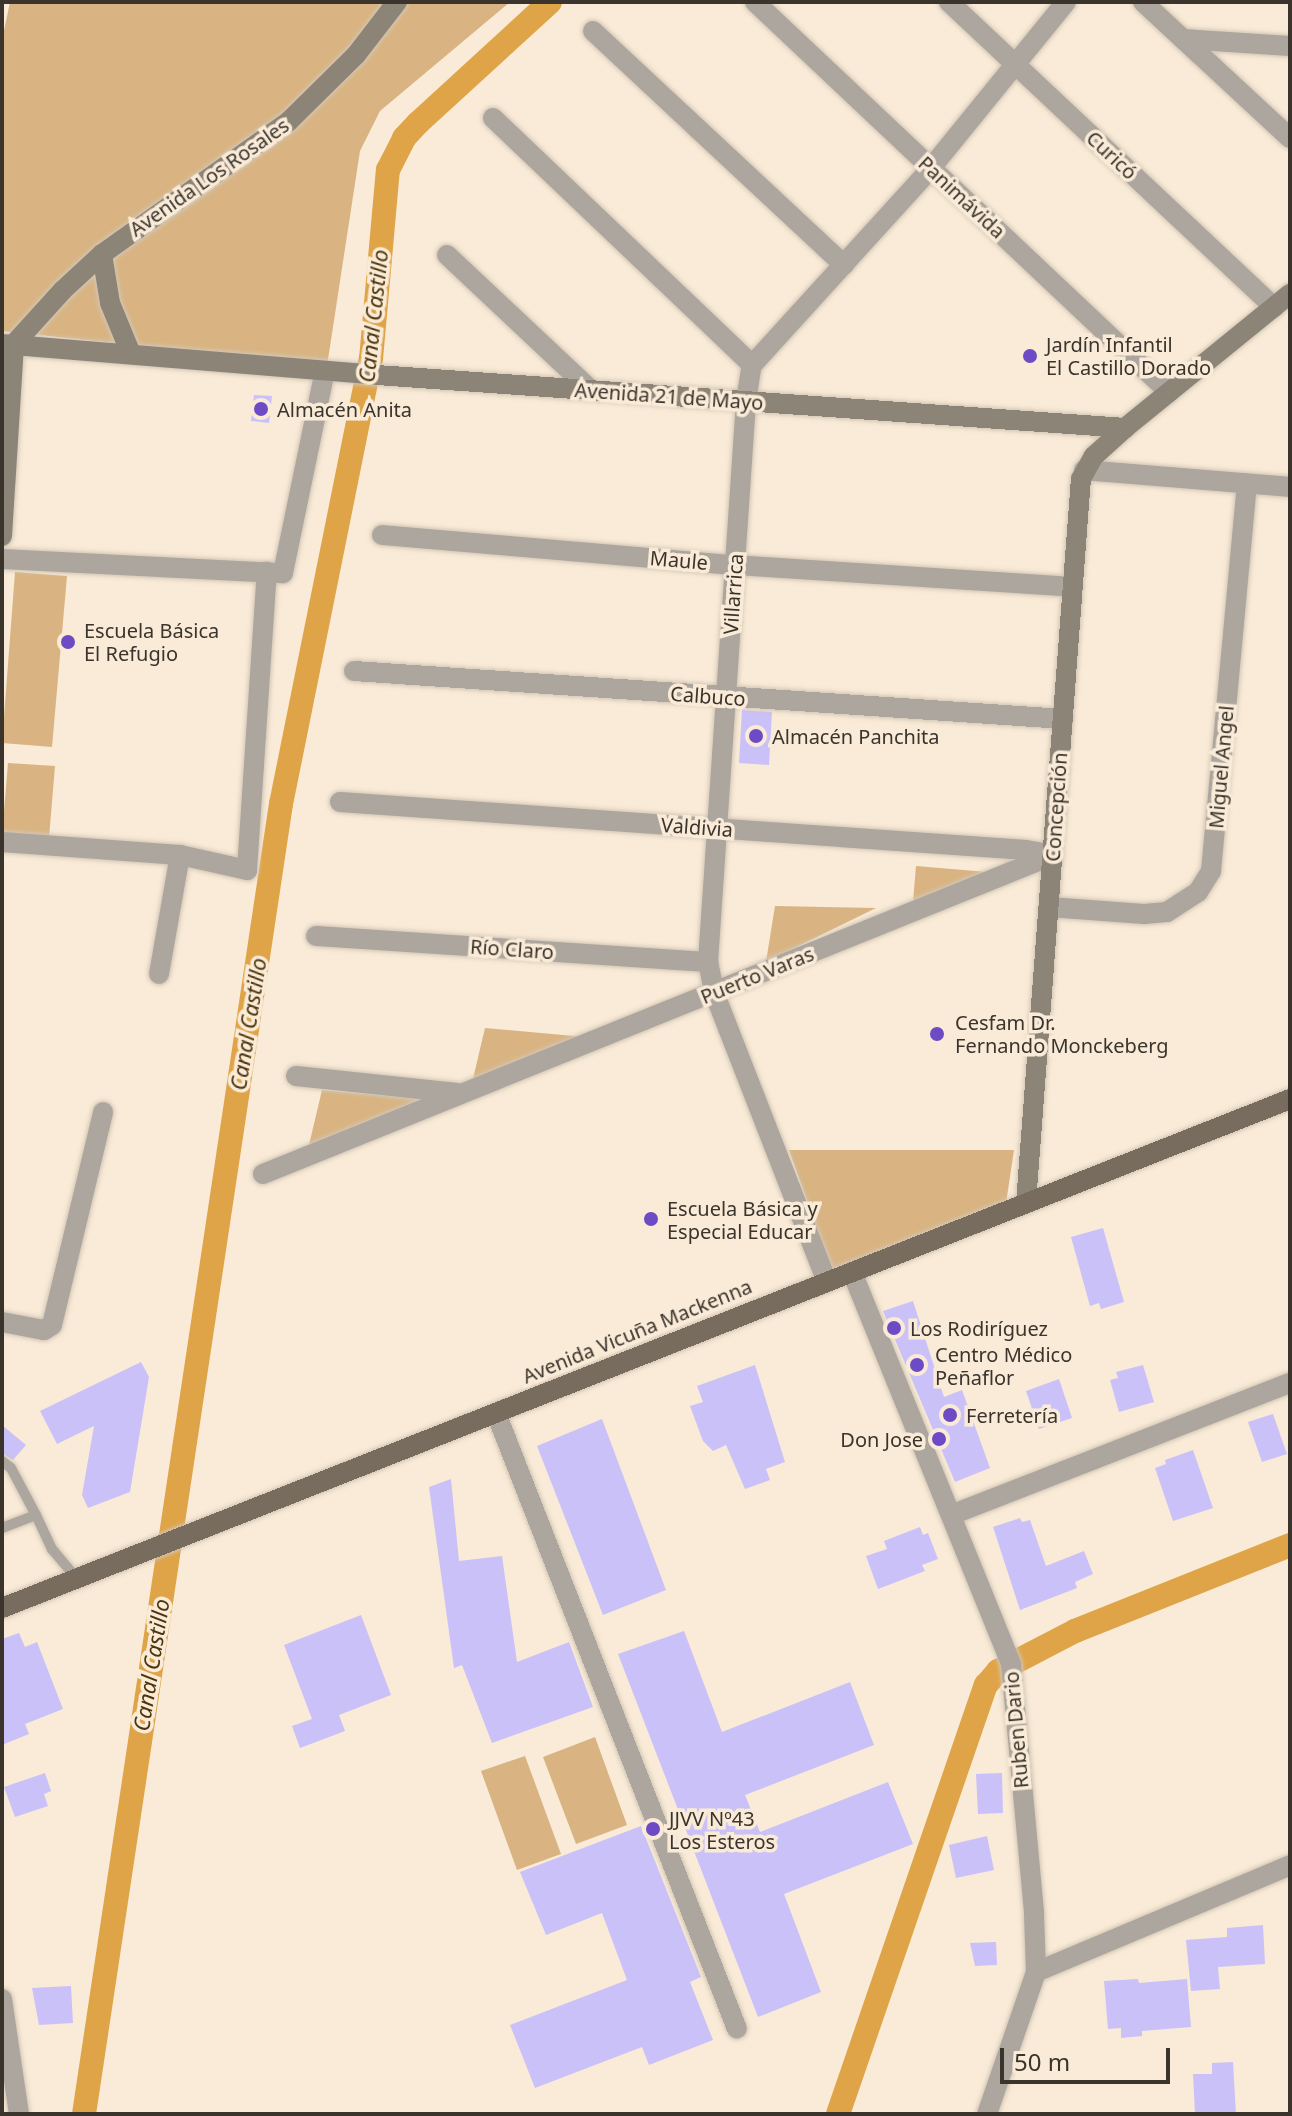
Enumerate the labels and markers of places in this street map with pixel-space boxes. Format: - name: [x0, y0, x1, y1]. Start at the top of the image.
- place label: Jardín Infantil El Castillo Dorado: [1046, 332, 1211, 379]
- marker: Jardín Infantil El Castillo Dorado: [1021, 347, 1039, 365]
- place label: Almacén Anita: [277, 397, 412, 421]
- marker: Almacén Anita: [252, 400, 270, 418]
- place label: Escuela Básica El Refugio: [84, 618, 219, 665]
- marker: Escuela Básica El Refugio: [59, 633, 77, 651]
- place label: Almacén Panchita: [772, 724, 940, 748]
- marker: Almacén Panchita: [747, 727, 765, 745]
- place label: Cesfam Dr. Fernando Monckeberg: [955, 1010, 1169, 1057]
- marker: Cesfam Dr. Fernando Monckeberg: [926, 1023, 948, 1045]
- place label: Escuela Básica y Especial Educar: [667, 1196, 818, 1243]
- marker: Escuela Básica y Especial Educar: [642, 1210, 660, 1228]
- place label: Los Rodiríguez: [910, 1316, 1048, 1340]
- marker: Los Rodiríguez: [885, 1319, 903, 1337]
- place label: Centro Médico Peñaflor: [935, 1342, 1072, 1389]
- marker: Centro Médico Peñaflor: [906, 1354, 928, 1376]
- place label: Ferretería: [966, 1403, 1058, 1427]
- marker: Ferretería: [941, 1406, 959, 1424]
- place label: Don Jose: [840, 1427, 923, 1451]
- marker: Don Jose: [930, 1430, 948, 1448]
- place label: JJVV Nº43 Los Esteros: [669, 1806, 775, 1853]
- marker: JJVV Nº43 Los Esteros: [644, 1820, 662, 1838]

